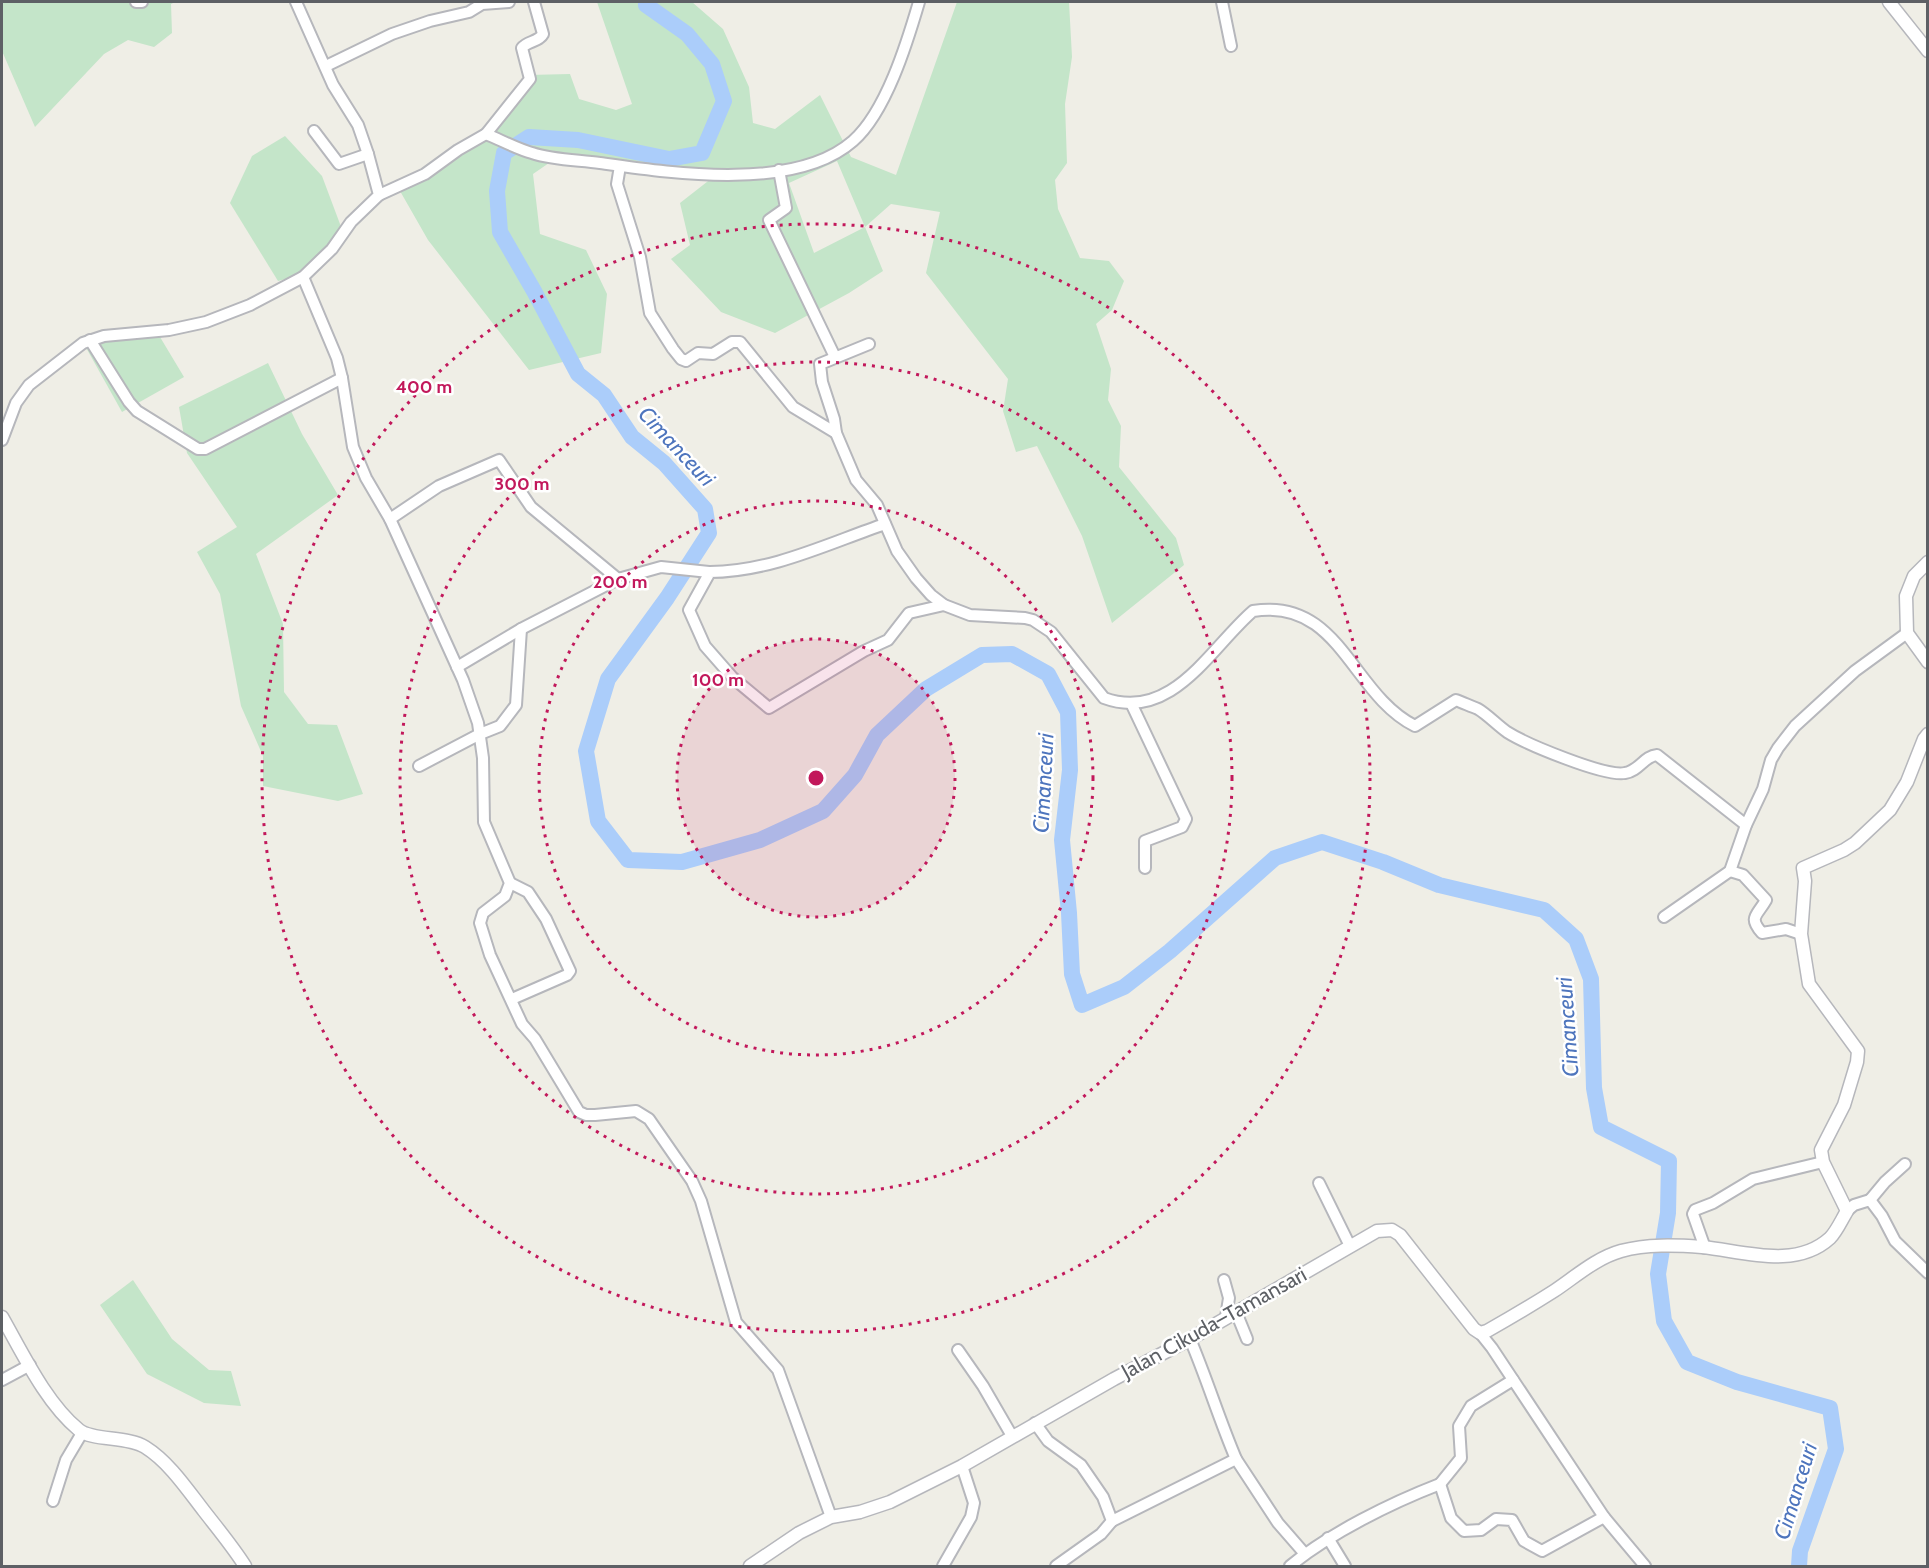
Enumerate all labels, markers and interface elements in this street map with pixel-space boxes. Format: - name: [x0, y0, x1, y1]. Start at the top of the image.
- text: 400 m: [396, 376, 452, 398]
- water label: Cimanceuri: [633, 401, 721, 492]
- text: 300 m: [495, 473, 549, 495]
- text: 200 m: [593, 571, 647, 593]
- text: 100 m: [692, 669, 744, 691]
- water label: Cimanceuri: [1027, 732, 1060, 834]
- centre of rings: [806, 768, 826, 788]
- water label: Cimanceuri: [1551, 976, 1584, 1078]
- street label: Jalan Cikuda–Tamansari: [1116, 1261, 1311, 1384]
- water label: Cimanceuri: [1768, 1439, 1823, 1543]

